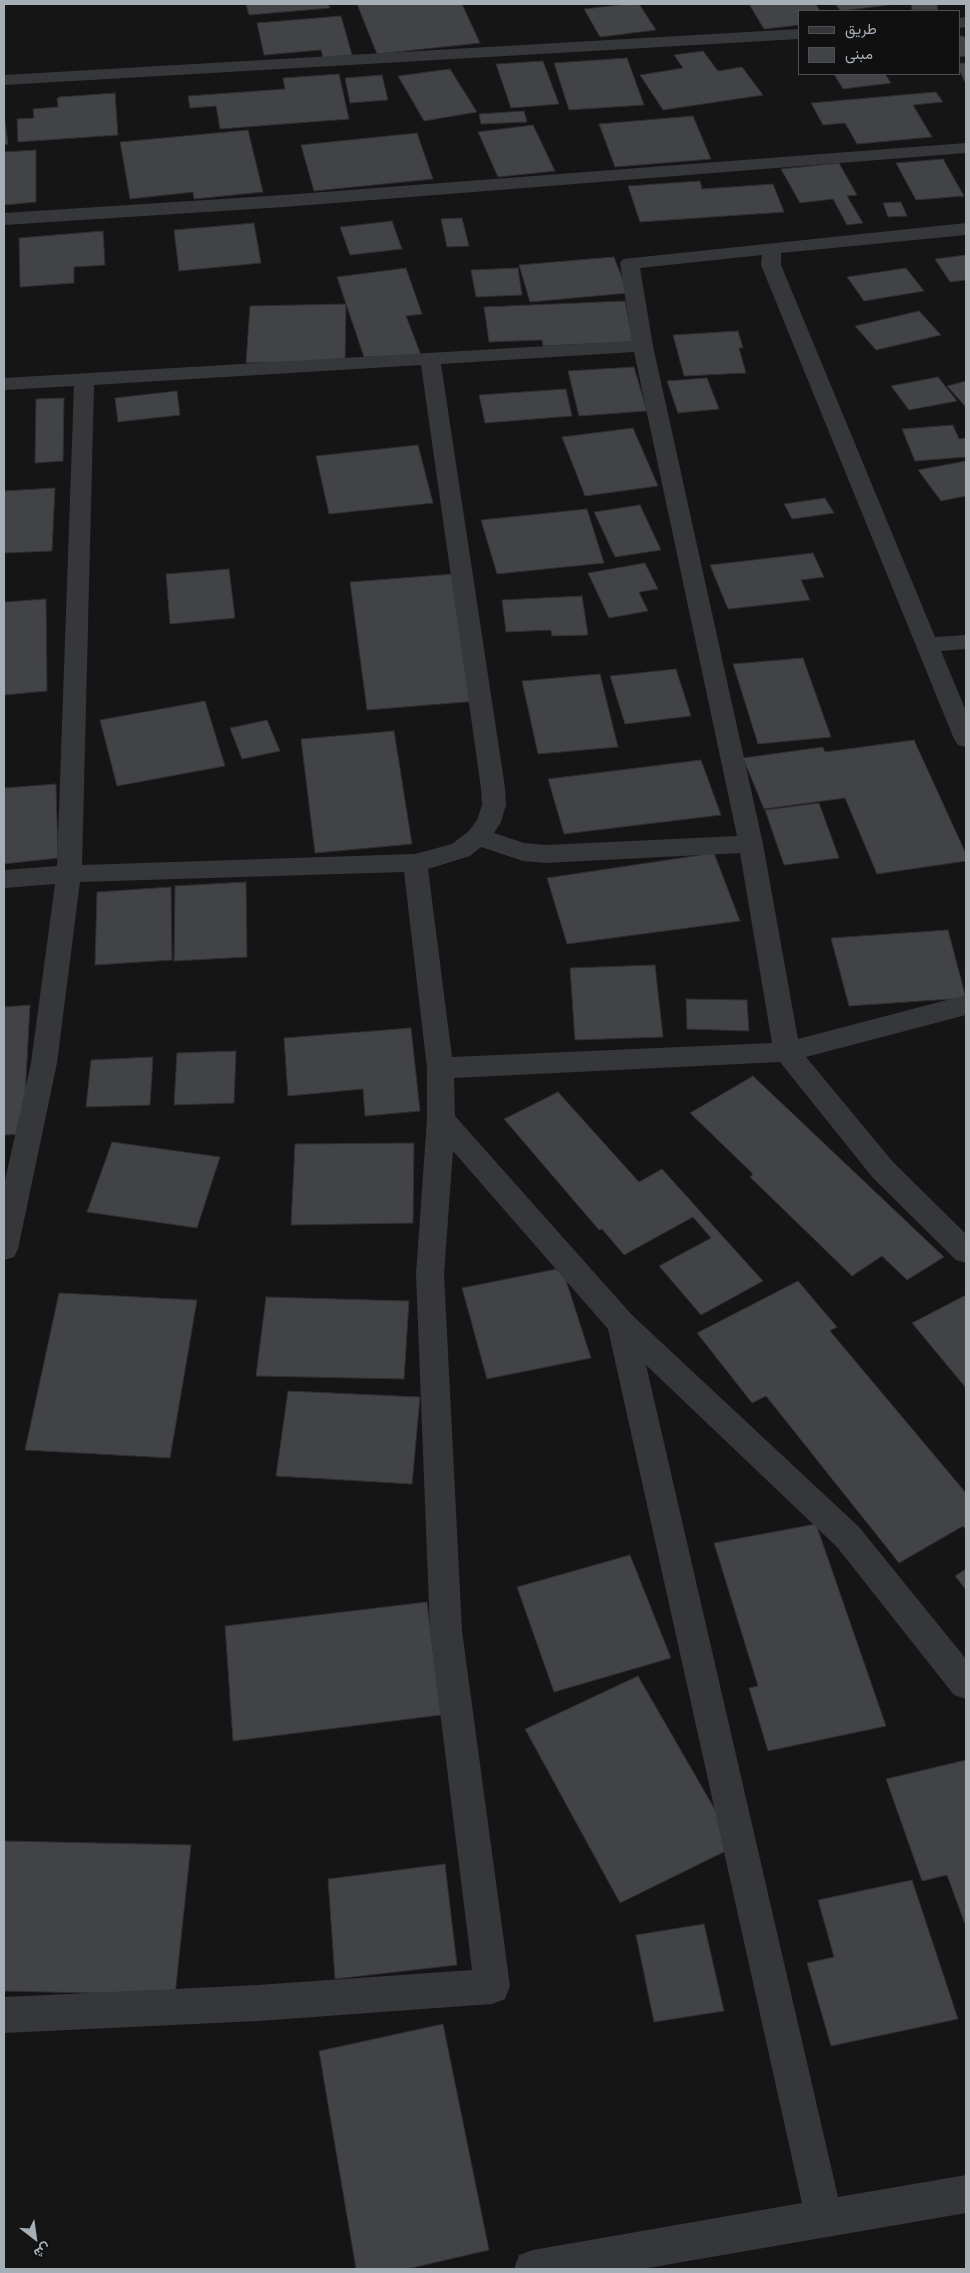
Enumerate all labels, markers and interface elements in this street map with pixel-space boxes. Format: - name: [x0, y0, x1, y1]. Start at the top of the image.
- legend: [798, 10, 960, 75]
- text: طريق: [845, 18, 877, 39]
- text: مبنى: [845, 43, 873, 64]
- north arrow: [10, 2213, 60, 2263]
- text: ش: [31, 2239, 54, 2263]

